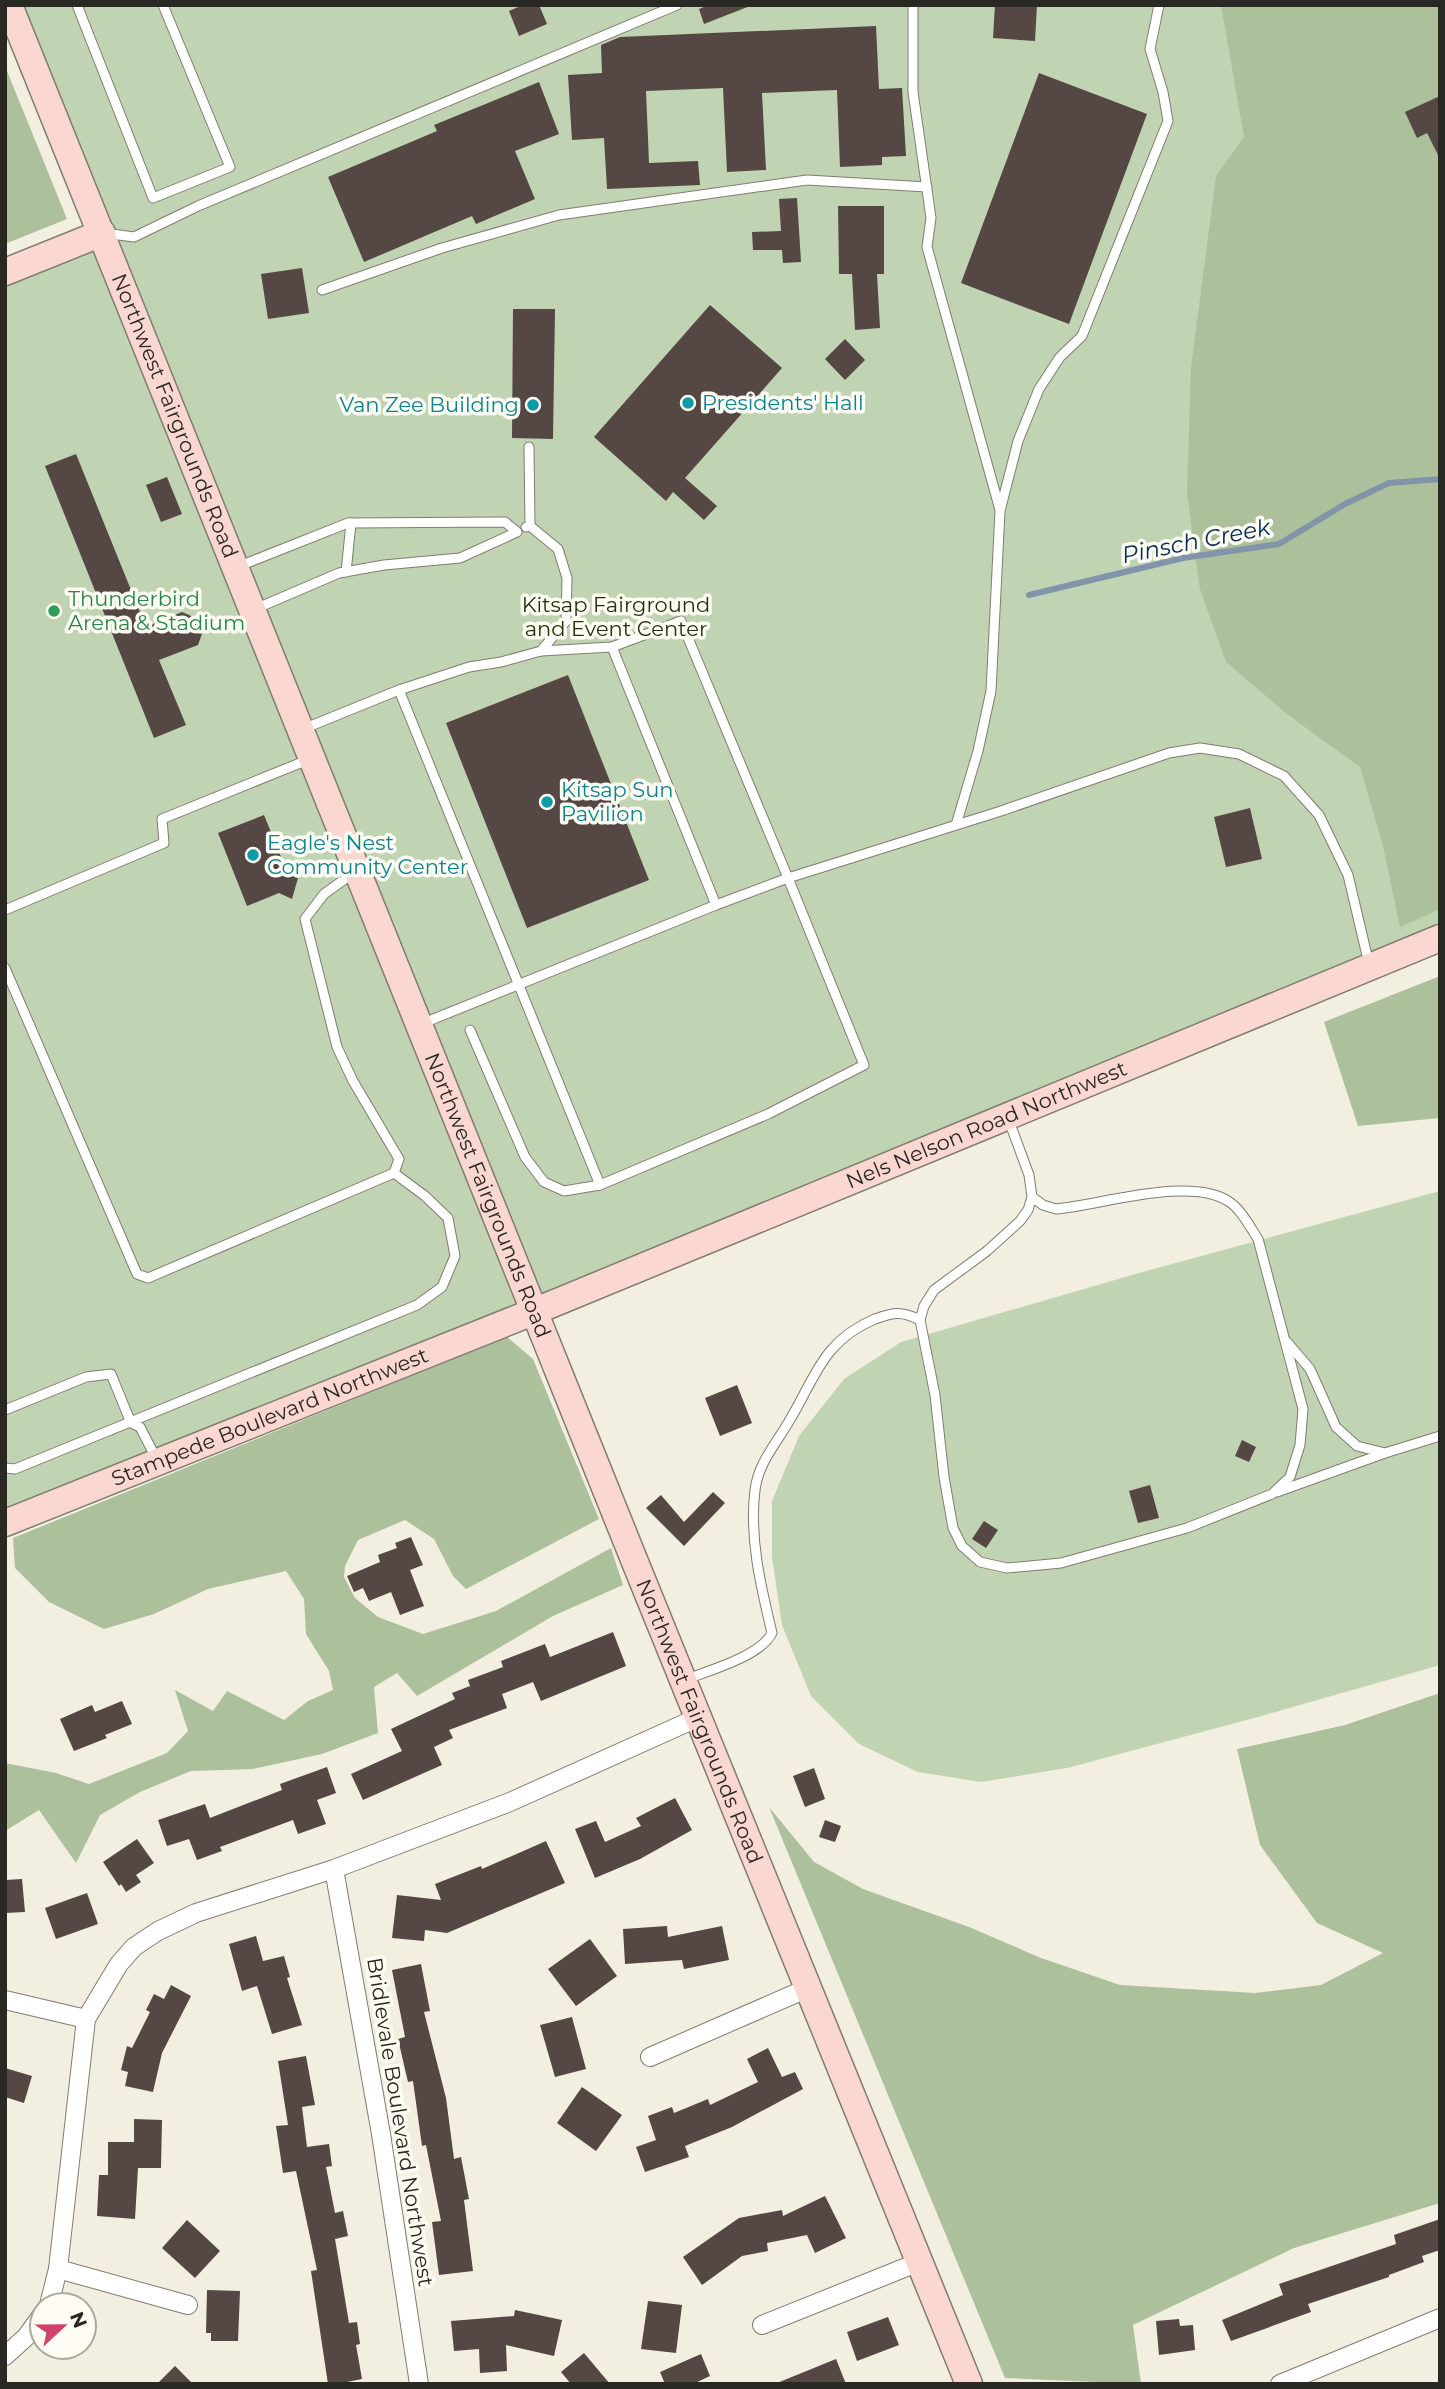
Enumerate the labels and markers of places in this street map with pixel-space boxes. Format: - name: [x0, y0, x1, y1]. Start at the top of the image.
- place label: Presidents' Hall: [702, 390, 864, 415]
- place label: Van Zee Building: [339, 392, 519, 417]
- marker: Presidents' Hall: [680, 395, 696, 411]
- marker: Van Zee Building: [525, 397, 541, 413]
- place label: Thunderbird Arena & Stadium: [68, 586, 245, 635]
- marker: Thunderbird Arena & Stadium: [46, 603, 62, 619]
- place label: Kitsap Sun Pavilion: [561, 777, 674, 826]
- marker: Kitsap Sun Pavilion: [539, 794, 555, 810]
- place label: Eagle's Nest Community Center: [267, 830, 468, 879]
- marker: Eagle's Nest Community Center: [245, 847, 261, 863]

